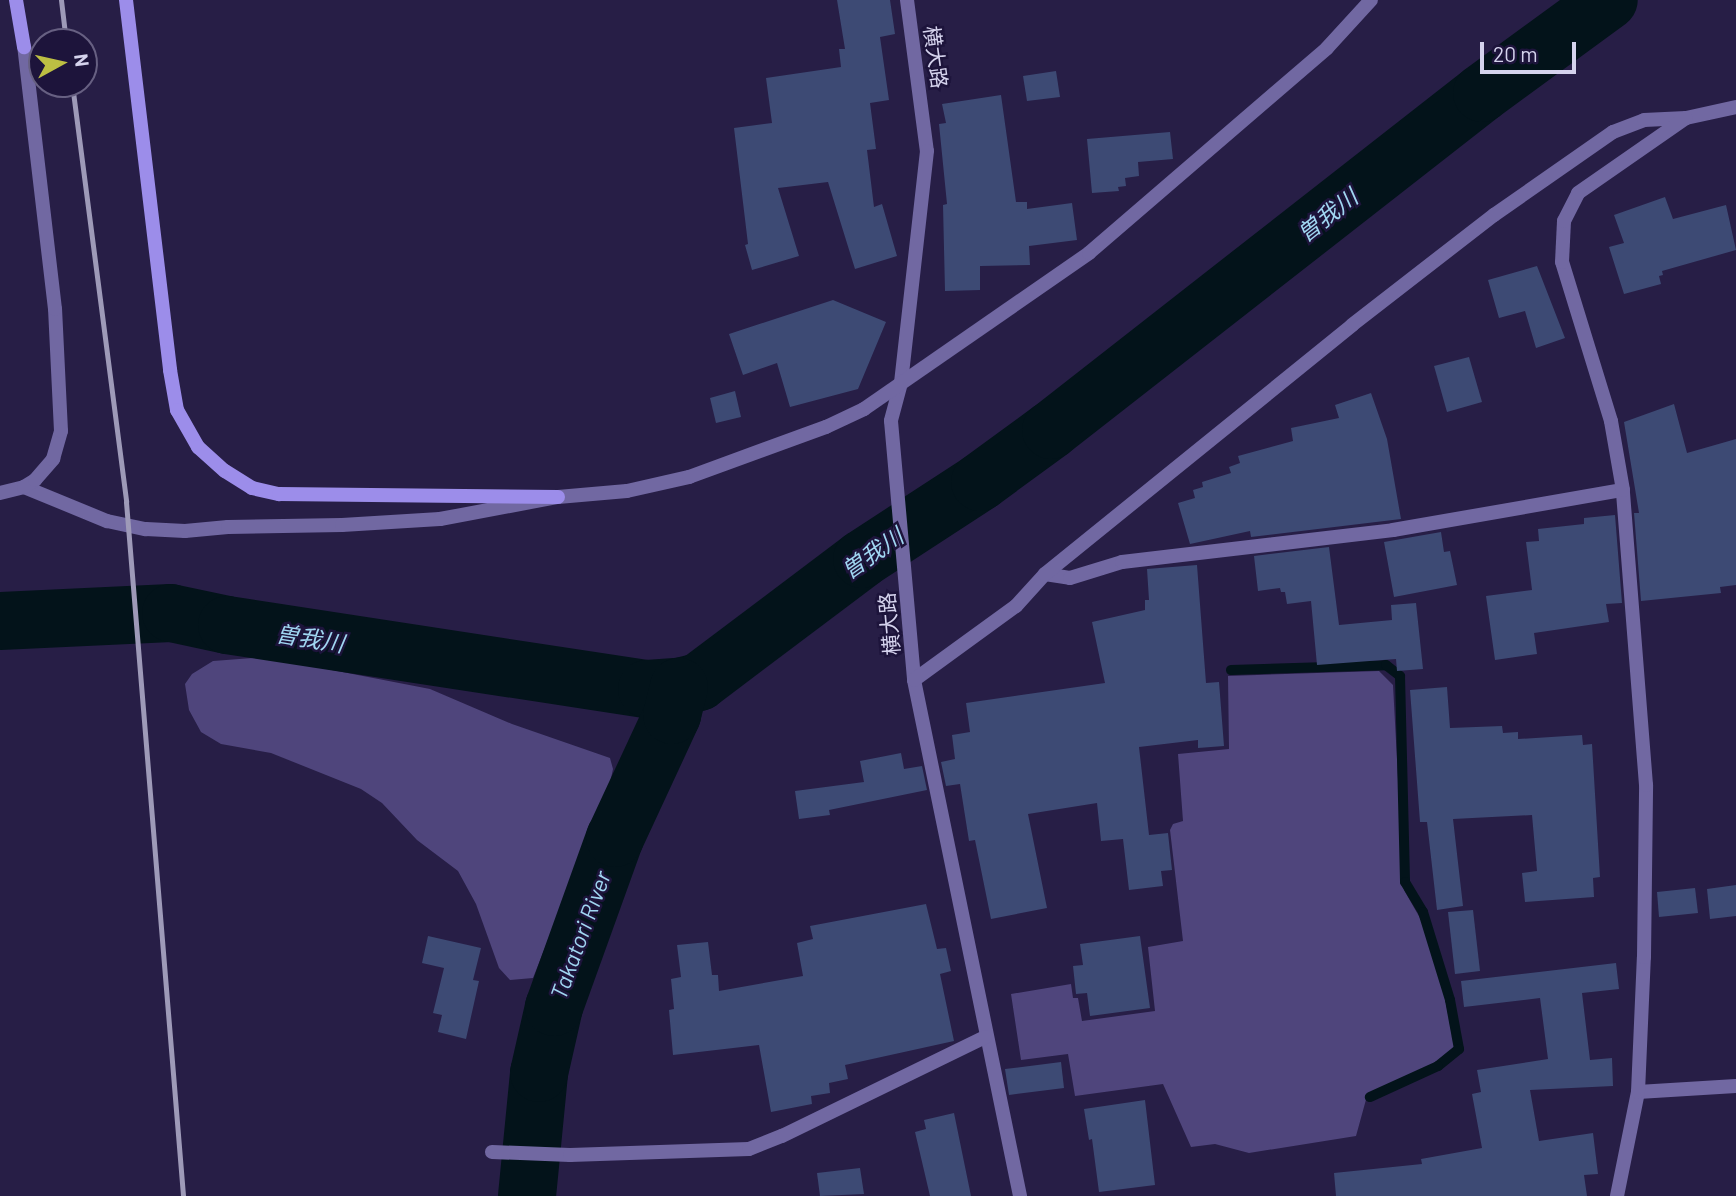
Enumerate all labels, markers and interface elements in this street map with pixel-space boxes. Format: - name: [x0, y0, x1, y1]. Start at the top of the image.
- street label: 横大路: [919, 24, 953, 90]
- north arrow: [28, 28, 98, 98]
- scale bar: [1484, 28, 1580, 72]
- text: 20 m: [1493, 41, 1538, 66]
- text: N: [70, 52, 95, 68]
- water label: 曽我川: [1291, 183, 1363, 247]
- water label: 曽我川: [836, 522, 908, 584]
- street label: 横大路: [874, 592, 904, 656]
- water label: 曽我川: [274, 619, 346, 657]
- water label: Takatori River: [544, 867, 616, 1003]

